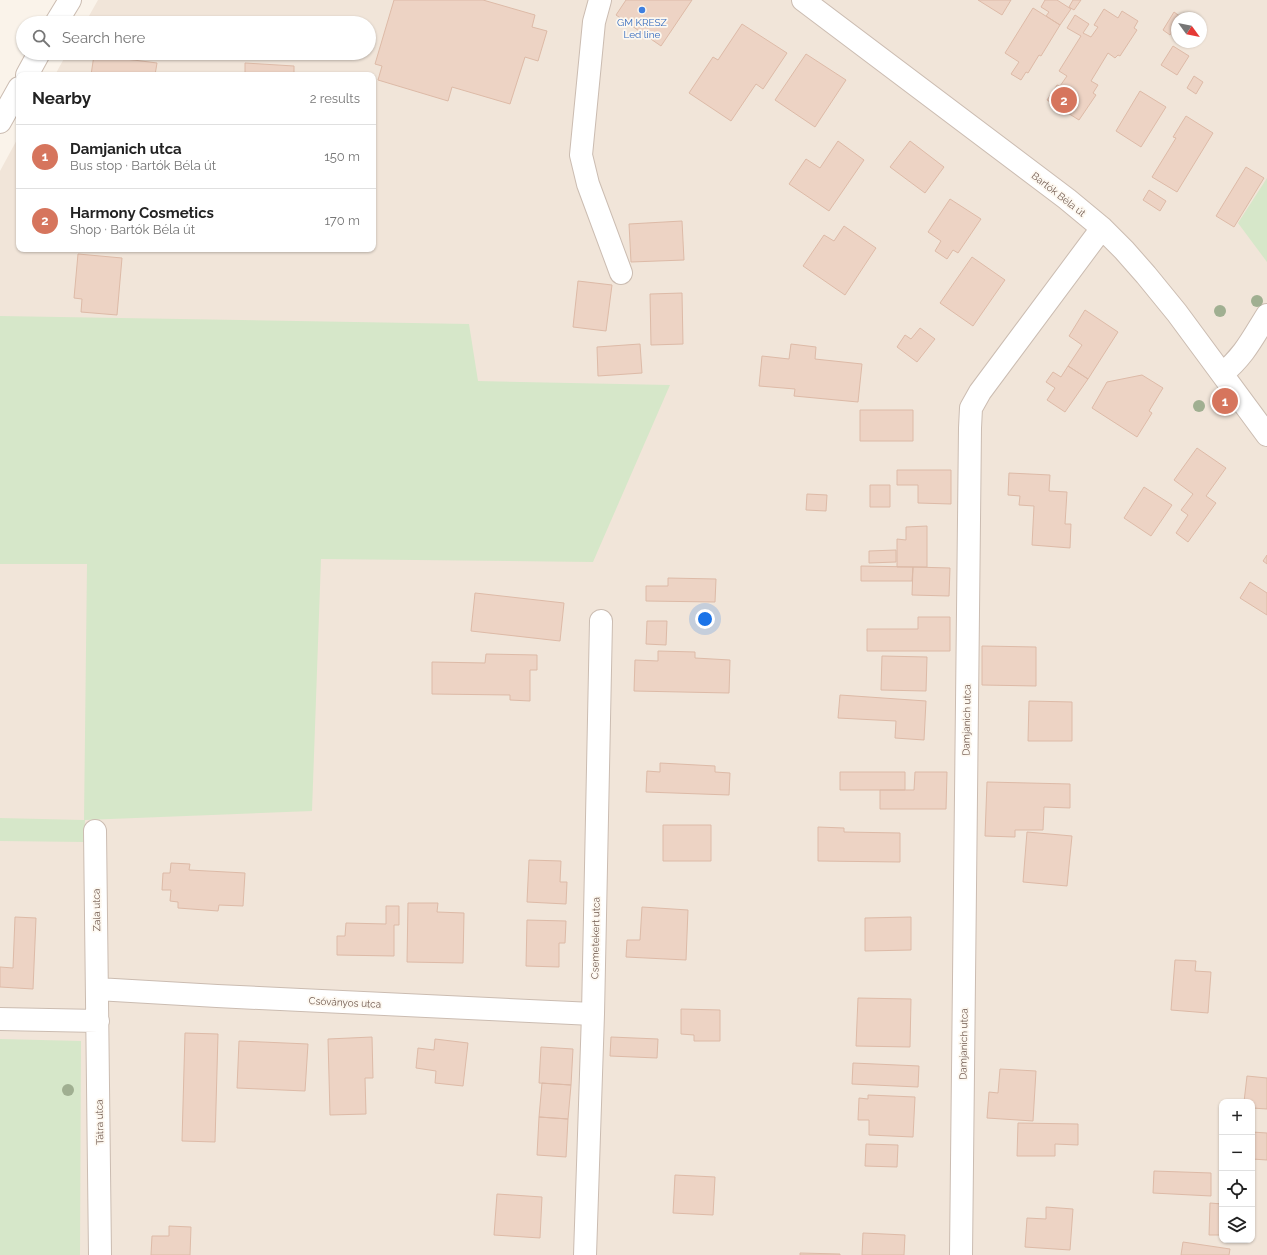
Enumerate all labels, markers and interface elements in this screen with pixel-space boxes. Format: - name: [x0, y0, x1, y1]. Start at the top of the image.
- marker: GM KRESZ Led line: [637, 5, 647, 15]
- north arrow: [1171, 12, 1207, 48]
- search box: [16, 16, 376, 60]
- place label: GM KRESZ Led line: [617, 17, 667, 40]
- icon: search: [30, 27, 52, 49]
- text: Search here: [62, 29, 145, 47]
- pin: 2: [1051, 85, 1077, 115]
- text: Nearby: [32, 88, 91, 108]
- text: 2 results: [310, 91, 360, 106]
- text: Damjanich utca: [70, 140, 182, 158]
- text: 1: [42, 149, 48, 164]
- text: 150 m: [324, 149, 360, 164]
- text: Bus stop · Bartók Béla út: [70, 158, 216, 173]
- street label: Bartók Béla út: [1030, 170, 1088, 219]
- text: Harmony Cosmetics: [70, 204, 214, 222]
- text: 2: [41, 213, 49, 228]
- text: 170 m: [324, 213, 360, 228]
- text: Shop · Bartók Béla út: [70, 222, 195, 237]
- pin: 1: [1212, 386, 1238, 416]
- your location: [695, 609, 715, 629]
- street label: Damjanich utca: [960, 684, 973, 756]
- street label: Zala utca: [91, 889, 102, 931]
- street label: Csemetekert utca: [589, 897, 602, 979]
- street label: Csóványos utca: [308, 995, 381, 1010]
- street label: Damjanich utca: [957, 1008, 970, 1080]
- street label: Tátra utca: [94, 1099, 105, 1145]
- map controls: [1219, 1099, 1255, 1243]
- button: +: [1219, 1099, 1255, 1135]
- button: −: [1219, 1135, 1255, 1171]
- button: locate: [1219, 1171, 1255, 1207]
- button: layers: [1219, 1207, 1255, 1243]

